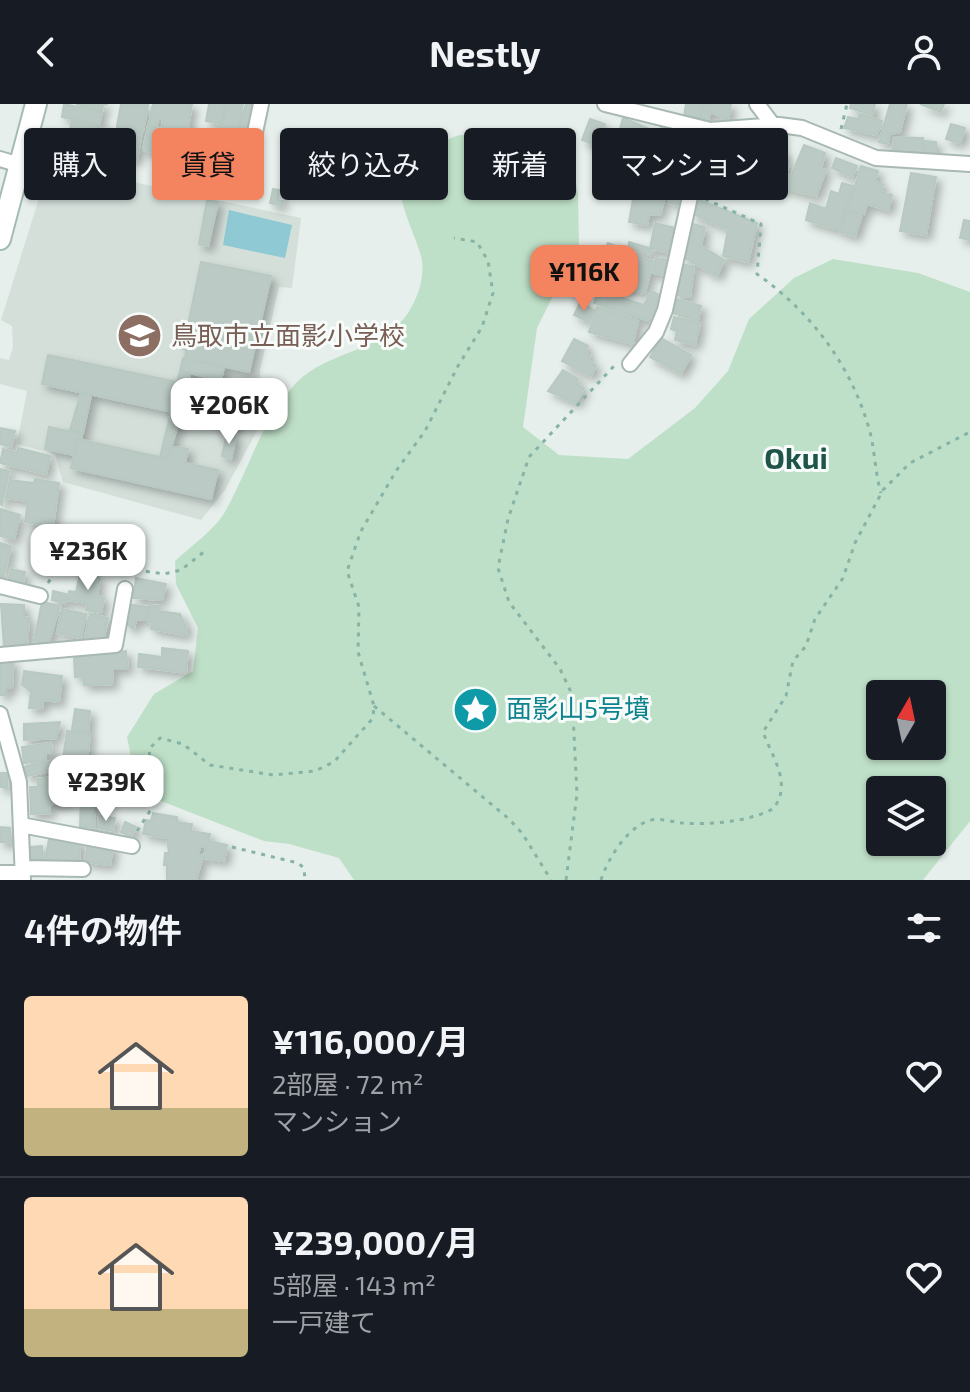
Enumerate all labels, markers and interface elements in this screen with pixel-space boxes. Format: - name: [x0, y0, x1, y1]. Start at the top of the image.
- icon: back: [24, 30, 68, 74]
- icon: person: [902, 30, 946, 74]
- text: Nestly: [429, 31, 541, 74]
- chip: 購入: [24, 128, 136, 200]
- chip: 賃貸: [152, 128, 264, 200]
- chip: 絞り込み: [280, 128, 448, 200]
- chip: 新着: [464, 128, 576, 200]
- chip: マンション: [592, 128, 788, 200]
- pin: ¥116K: [528, 245, 640, 313]
- text: ¥116K: [548, 255, 620, 286]
- school or university icon: 鳥取市立面影小学校: [116, 312, 164, 360]
- place label: 鳥取市立面影小学校: [171, 319, 405, 350]
- pin: ¥206K: [173, 378, 285, 446]
- text: ¥206K: [189, 388, 269, 419]
- district label: Okui: [764, 439, 828, 475]
- pin: ¥236K: [32, 524, 144, 592]
- text: ¥236K: [49, 534, 127, 565]
- north arrow: [866, 680, 946, 760]
- map controls: [866, 680, 946, 856]
- place icon: 面影山5号墳: [451, 685, 499, 733]
- place label: 面影山5号墳: [506, 692, 650, 723]
- pin: ¥239K: [50, 755, 162, 823]
- text: ¥239K: [67, 765, 145, 796]
- button: layers: [866, 776, 946, 856]
- icon: filters: [902, 906, 946, 950]
- text: 4件の物件: [24, 909, 182, 950]
- text: ¥116,000/月: [272, 1020, 469, 1061]
- icon: home: [88, 1028, 184, 1124]
- icon: heart: [902, 1054, 946, 1098]
- text: 2部屋 · 72 m²: [272, 1068, 424, 1099]
- text: マンション: [272, 1105, 402, 1136]
- text: ¥239,000/月: [272, 1221, 479, 1262]
- icon: home: [88, 1229, 184, 1325]
- icon: heart: [902, 1255, 946, 1299]
- text: 5部屋 · 143 m²: [272, 1269, 436, 1300]
- text: 一戸建て: [272, 1306, 376, 1337]

